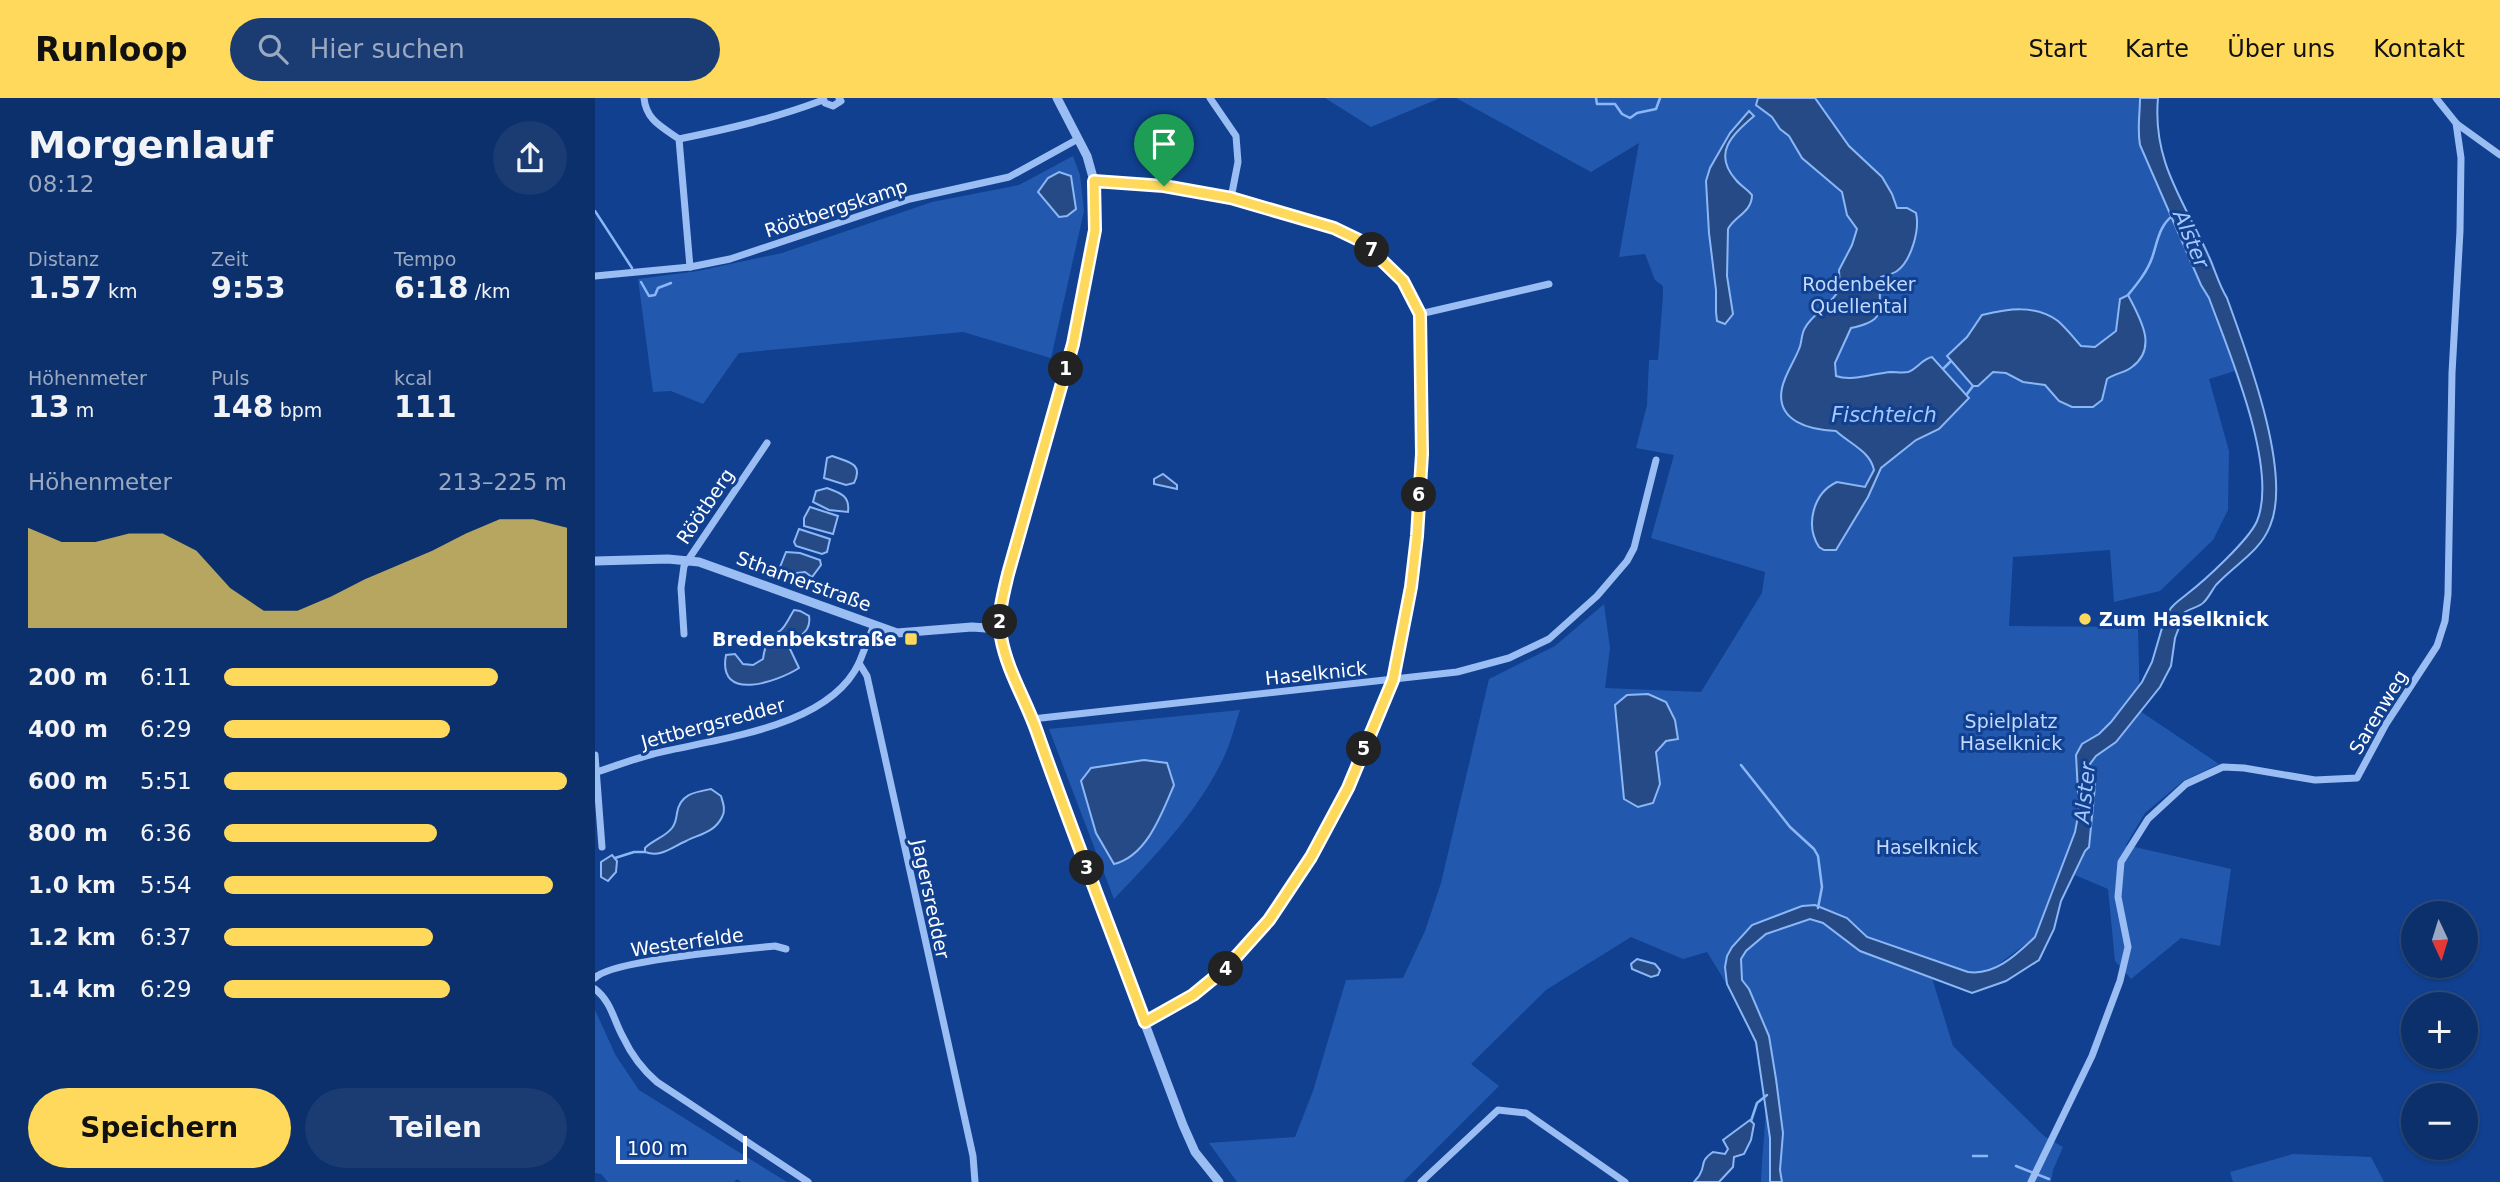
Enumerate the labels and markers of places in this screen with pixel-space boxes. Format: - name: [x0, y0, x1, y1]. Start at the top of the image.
- pin: [1134, 114, 1194, 186]
- pin: 7: [1355, 232, 1389, 268]
- pin: 1: [1049, 352, 1084, 386]
- pin: 6: [1401, 478, 1437, 512]
- pin: 2: [983, 604, 1017, 640]
- place label: Zum Haselknick: [2099, 608, 2269, 630]
- marker: Zum Haselknick: [2077, 611, 2093, 627]
- place label: Bredenbekstraße: [712, 628, 897, 650]
- marker: Bredenbekstraße: [903, 631, 919, 647]
- pin: 5: [1347, 732, 1381, 766]
- pin: 3: [1070, 850, 1105, 886]
- pin: 4: [1209, 952, 1243, 986]

